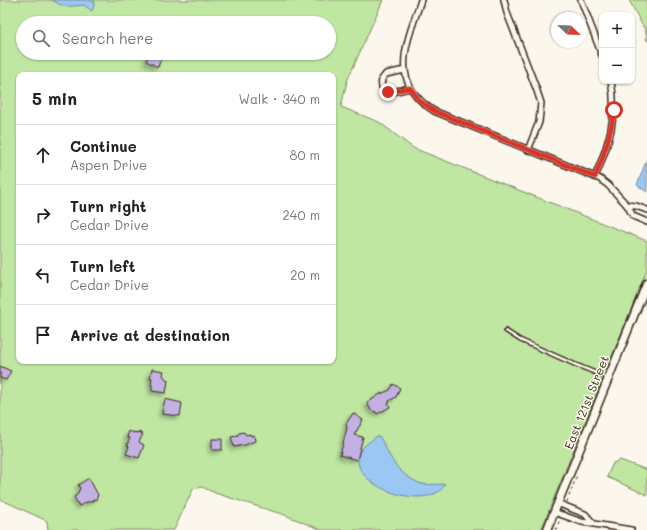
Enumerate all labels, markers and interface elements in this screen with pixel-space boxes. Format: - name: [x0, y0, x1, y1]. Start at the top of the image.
- north arrow: [551, 12, 587, 48]
- map controls: [599, 12, 635, 84]
- button: +: [599, 12, 635, 48]
- search box: [16, 16, 336, 60]
- icon: search: [30, 27, 52, 49]
- text: Search here: [62, 28, 153, 48]
- button: −: [599, 48, 635, 84]
- route end: [379, 83, 397, 101]
- text: 5 min: [32, 87, 77, 109]
- text: Walk · 340 m: [239, 90, 320, 107]
- route start: [605, 101, 623, 119]
- text: Continue: [70, 136, 137, 156]
- icon: ahead: [32, 144, 54, 166]
- text: 80 m: [290, 146, 320, 163]
- text: Aspen Drive: [70, 156, 147, 173]
- text: Turn right: [70, 196, 147, 216]
- icon: right: [32, 204, 54, 226]
- text: 240 m: [283, 206, 320, 223]
- text: Cedar Drive: [70, 216, 149, 233]
- text: Turn left: [70, 256, 135, 276]
- icon: left: [32, 264, 54, 286]
- text: 20 m: [290, 266, 320, 283]
- text: Cedar Drive: [70, 276, 149, 293]
- icon: arrive: [32, 324, 54, 346]
- text: Arrive at destination: [70, 325, 230, 345]
- street label: East 121st Street: [560, 353, 612, 451]

